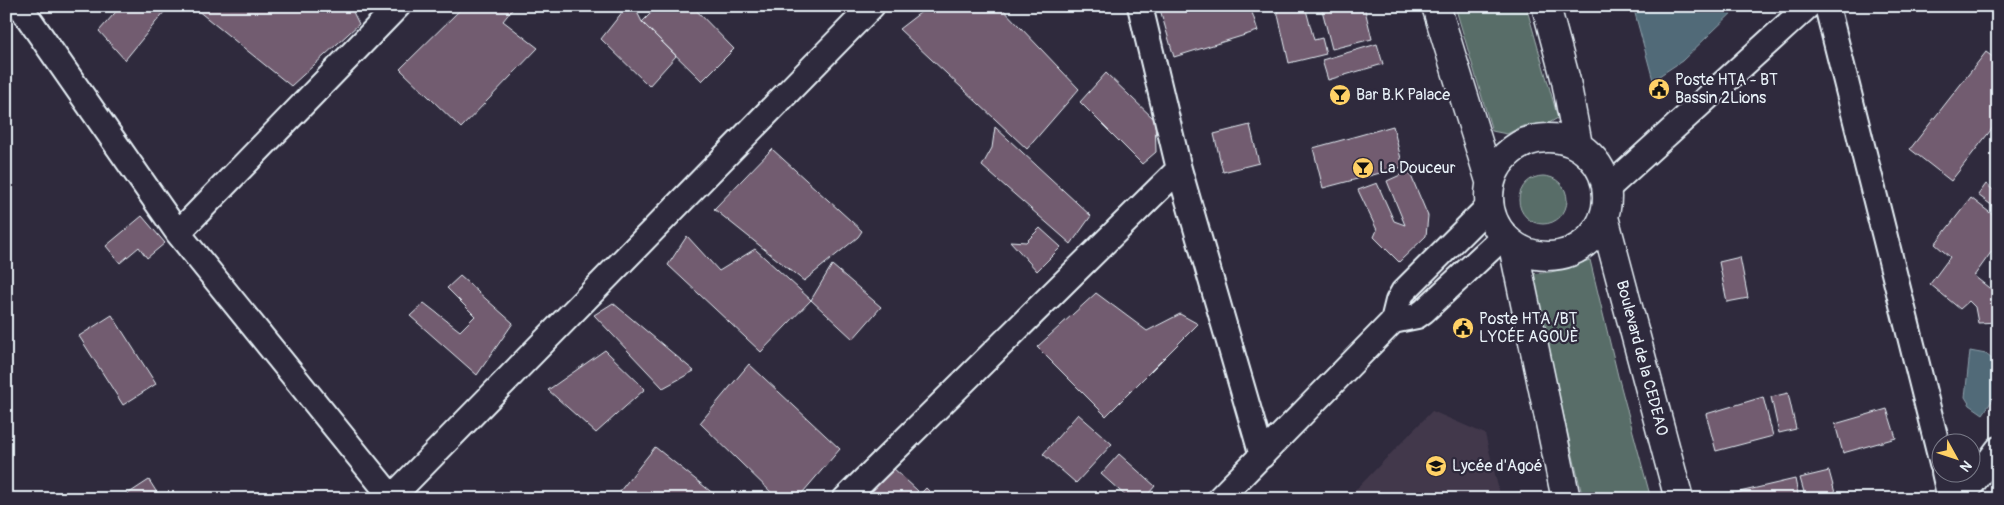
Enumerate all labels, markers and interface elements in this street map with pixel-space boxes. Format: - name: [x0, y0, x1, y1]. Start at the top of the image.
- place label: Poste HTA - BT Bassin 2Lions: [1675, 70, 1778, 108]
- public building icon: Poste HTA - BT Bassin 2Lions: [1647, 77, 1671, 101]
- bar icon: Bar B.K Palace: [1328, 83, 1352, 107]
- place label: Bar B.K Palace: [1356, 85, 1450, 105]
- bar icon: La Douceur: [1351, 156, 1375, 180]
- place label: La Douceur: [1379, 158, 1456, 178]
- street label: Boulevard de la CEDEAO: [1612, 278, 1672, 438]
- place label: Poste HTA /BT LYCÉE AGOUÈ: [1479, 309, 1579, 347]
- public building icon: Poste HTA /BT LYCÉE AGOUÈ: [1451, 316, 1475, 340]
- north arrow: [1932, 432, 1982, 482]
- school or university icon: Lycée d'Agoé: [1424, 454, 1448, 478]
- place label: Lycée d'Agoé: [1452, 456, 1542, 476]
- text: N: [1956, 457, 1975, 475]

